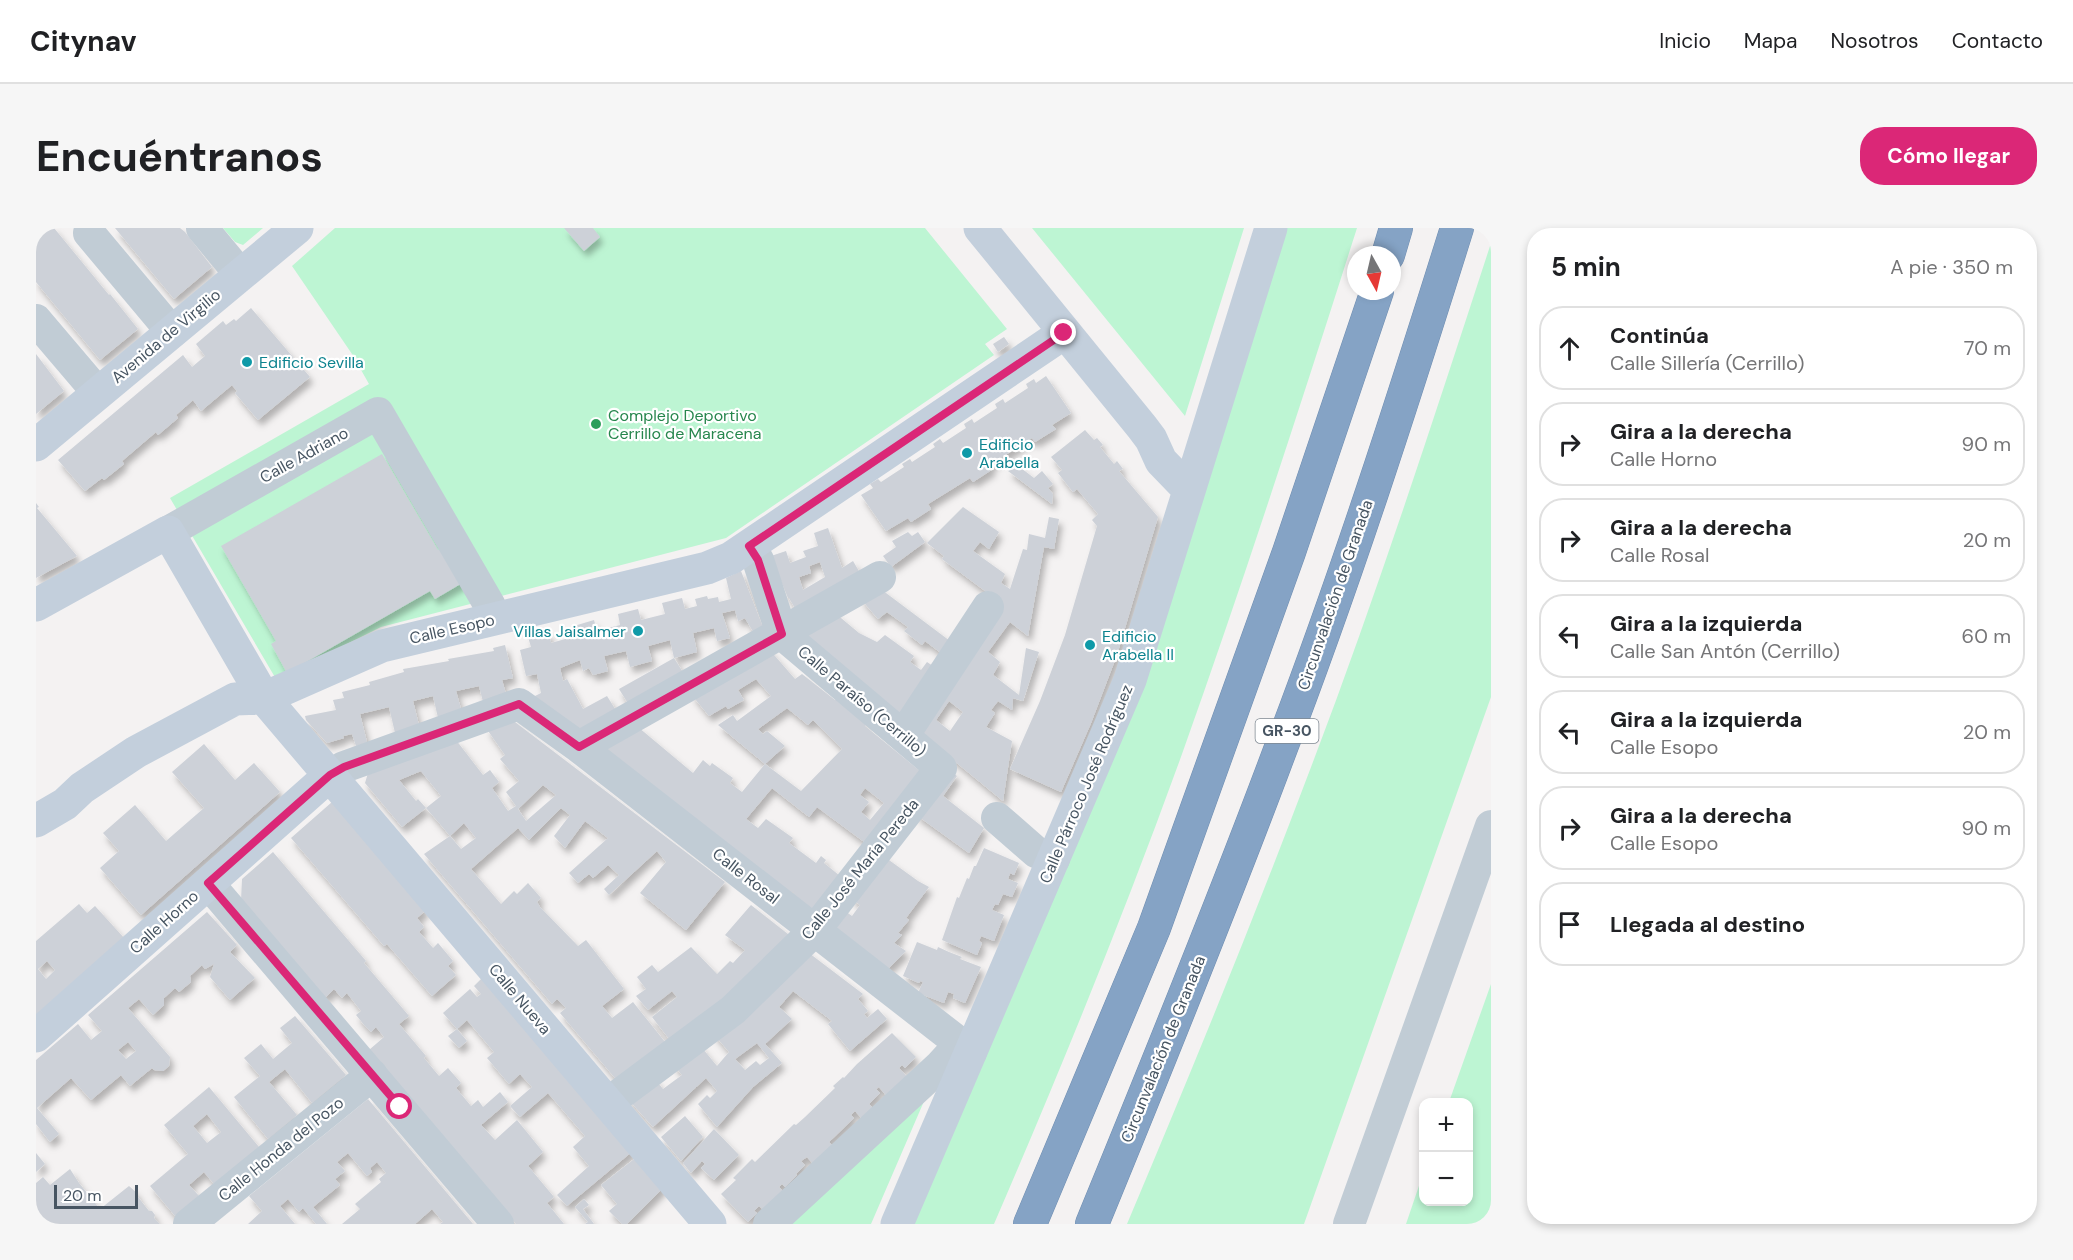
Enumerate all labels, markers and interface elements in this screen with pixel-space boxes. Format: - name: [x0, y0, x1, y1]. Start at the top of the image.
- text: Citynav: [30, 23, 136, 60]
- text: Inicio: [1659, 27, 1711, 55]
- text: Mapa: [1744, 27, 1798, 55]
- text: Nosotros: [1831, 27, 1919, 55]
- text: Contacto: [1952, 27, 2043, 55]
- button: Cómo llegar: [1860, 127, 2037, 185]
- text: Encuéntranos: [36, 129, 323, 184]
- north arrow: [1347, 246, 1401, 300]
- text: 5 min: [1551, 250, 1621, 284]
- text: A pie · 350 m: [1890, 254, 2013, 280]
- street label: Avenida de Virgilio: [107, 284, 225, 388]
- route end: [1050, 319, 1076, 345]
- text: Continúa: [1610, 321, 1709, 350]
- icon: ahead: [1553, 332, 1586, 365]
- text: 70 m: [1964, 335, 2011, 361]
- text: Calle Sillería (Cerrillo): [1610, 350, 1804, 376]
- place label: Edificio Sevilla: [259, 352, 364, 373]
- marker: Edificio Sevilla: [240, 355, 254, 369]
- place label: Complejo Deportivo Cerrillo de Maracena: [608, 405, 761, 444]
- marker: Complejo Deportivo Cerrillo de Maracena: [589, 417, 603, 431]
- text: Gira a la derecha: [1610, 417, 1792, 446]
- street label: Calle Adriano: [256, 422, 352, 488]
- icon: right: [1553, 428, 1586, 461]
- text: 90 m: [1962, 431, 2011, 457]
- place label: Edificio Arabella: [979, 434, 1039, 473]
- marker: Edificio Arabella: [960, 446, 974, 460]
- text: Calle Horno: [1610, 446, 1717, 472]
- street label: Circunvalación de Granada: [1293, 497, 1377, 693]
- text: Gira a la derecha: [1610, 513, 1792, 542]
- icon: right: [1553, 524, 1586, 557]
- text: 20 m: [1963, 527, 2011, 553]
- text: Calle Rosal: [1610, 542, 1709, 568]
- street label: Calle Esopo: [407, 609, 497, 649]
- text: Gira a la izquierda: [1610, 609, 1802, 638]
- icon: left: [1553, 620, 1586, 653]
- place label: Villas Jaisalmer: [513, 621, 626, 642]
- text: 60 m: [1962, 623, 2011, 649]
- marker: Villas Jaisalmer: [631, 624, 645, 638]
- place label: Edificio Arabella II: [1102, 626, 1174, 665]
- marker: Edificio Arabella II: [1083, 638, 1097, 652]
- text: Calle San Antón (Cerrillo): [1610, 638, 1840, 664]
- street label: Calle Paraíso (Cerrillo): [793, 641, 931, 761]
- street label: Calle Párroco José Rodríguez: [1035, 682, 1137, 886]
- text: Gira a la izquierda: [1610, 705, 1802, 734]
- icon: left: [1553, 716, 1586, 749]
- road number: GR-30: [1256, 719, 1318, 743]
- text: 20 m: [1963, 719, 2011, 745]
- text: Calle Esopo: [1610, 734, 1718, 760]
- street label: Calle José María Pereda: [797, 794, 923, 944]
- text: Gira a la derecha: [1610, 801, 1792, 830]
- icon: right: [1553, 812, 1586, 845]
- text: 90 m: [1962, 815, 2011, 841]
- text: Calle Esopo: [1610, 830, 1718, 856]
- street label: Calle Rosal: [708, 843, 784, 909]
- street label: Calle Horno: [125, 886, 203, 958]
- icon: arrive: [1553, 908, 1586, 941]
- text: Llegada al destino: [1610, 910, 1805, 939]
- street label: Circunvalación de Granada: [1116, 952, 1210, 1146]
- street label: Calle Nueva: [484, 959, 556, 1039]
- street label: Calle Honda del Pozo: [214, 1092, 348, 1206]
- route start: [386, 1093, 412, 1119]
- map controls: [1419, 1098, 1473, 1206]
- button: +: [1419, 1098, 1473, 1152]
- button: −: [1419, 1152, 1473, 1206]
- scale bar: [54, 1182, 138, 1210]
- text: 20 m: [63, 1185, 102, 1206]

